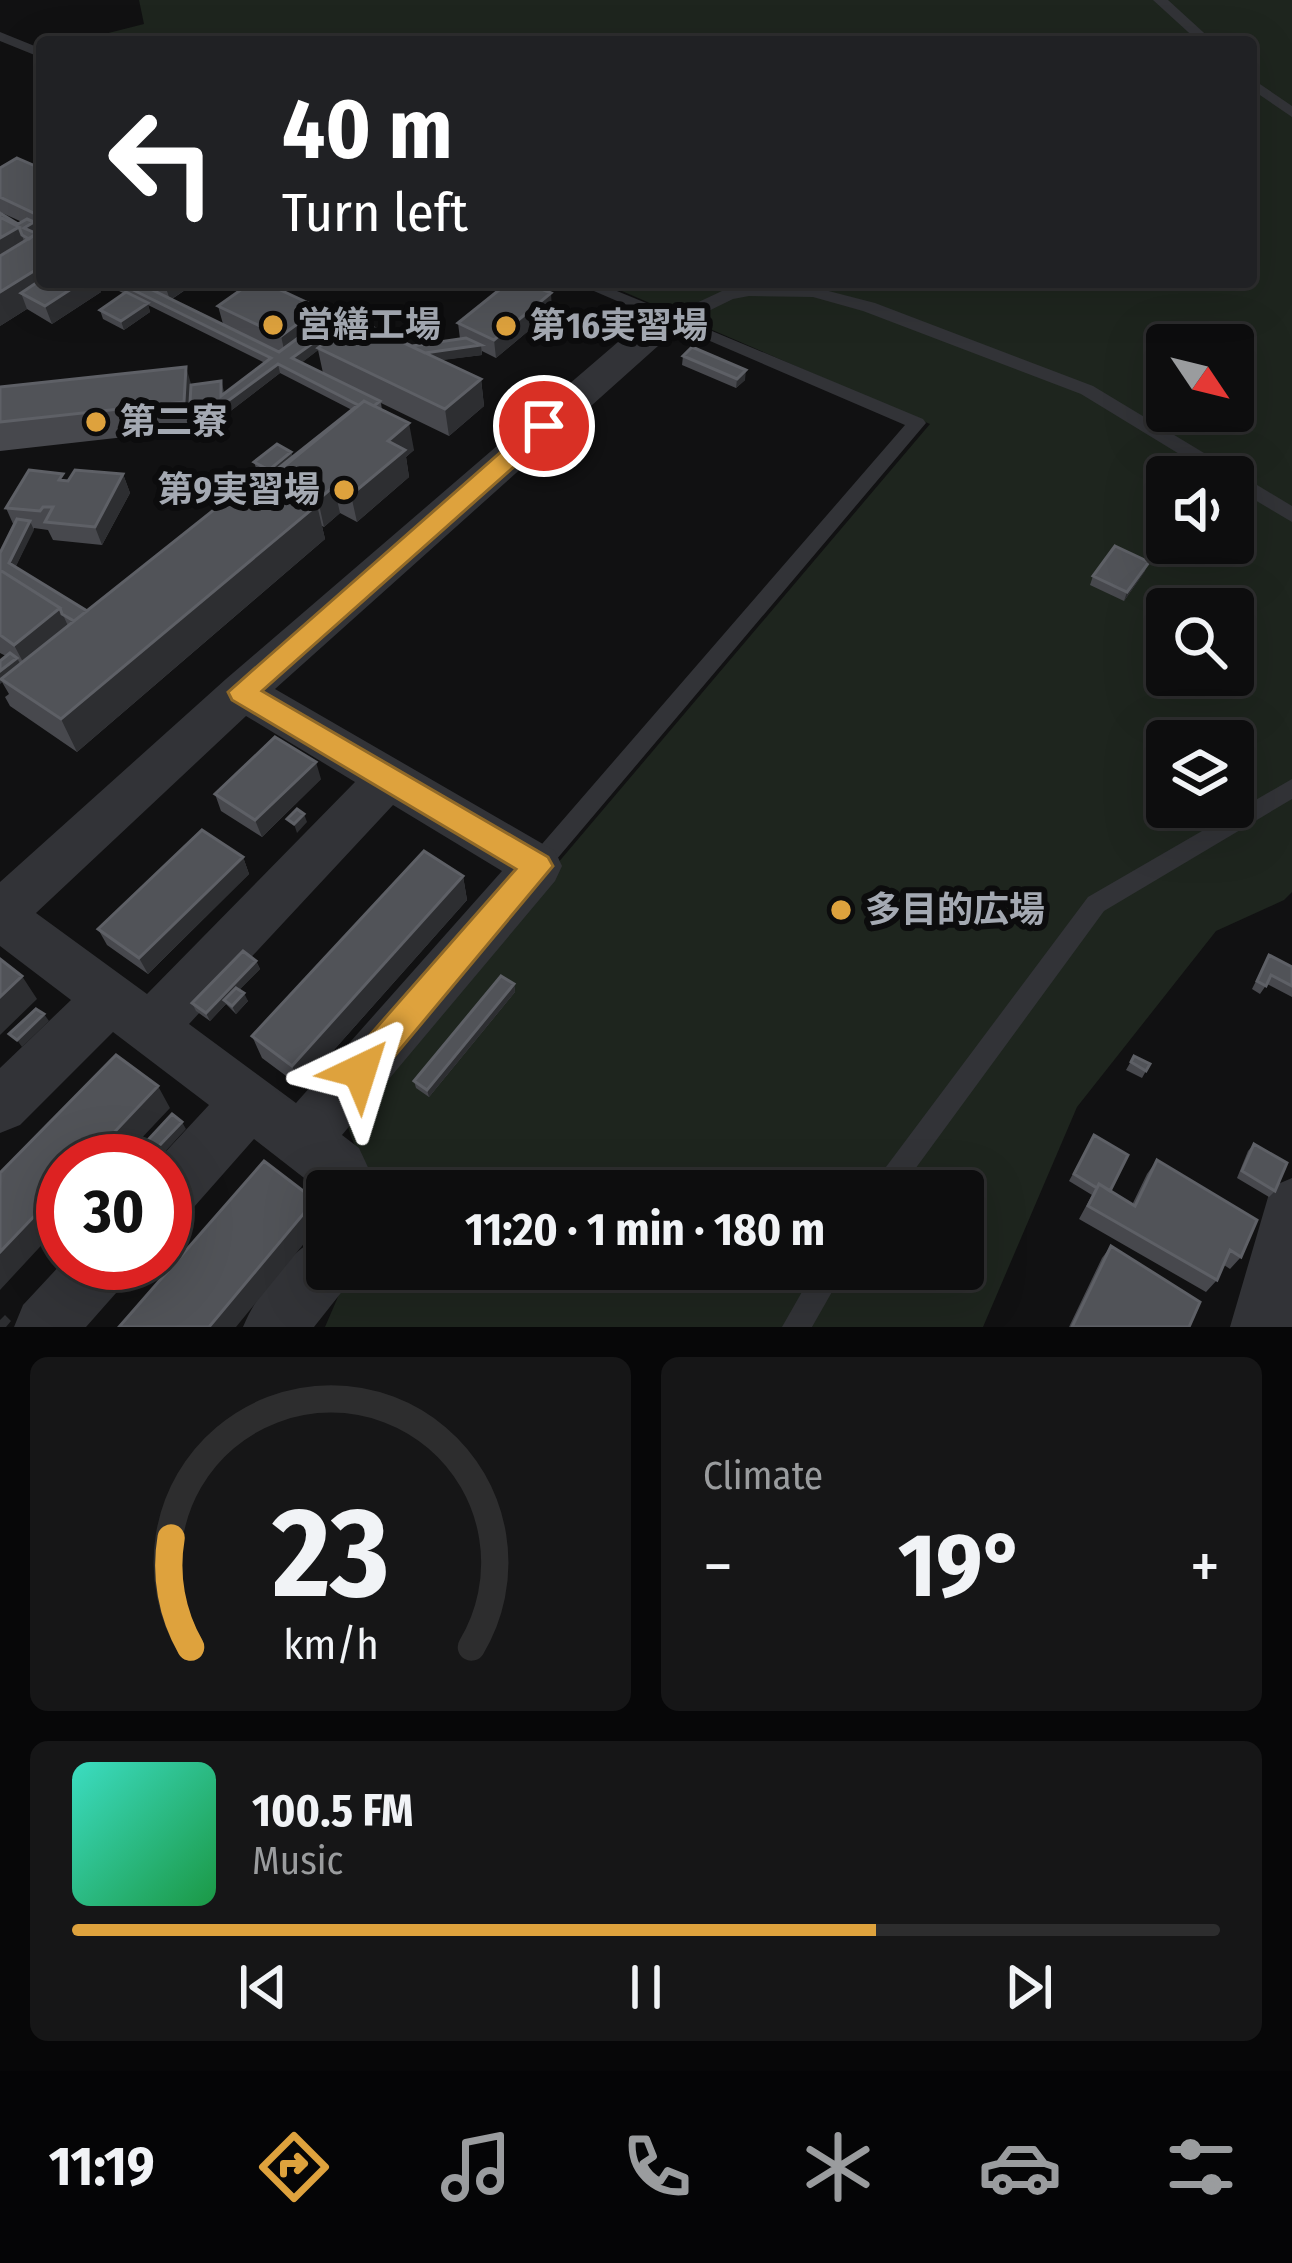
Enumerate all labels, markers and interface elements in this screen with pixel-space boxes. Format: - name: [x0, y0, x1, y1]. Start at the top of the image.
- text: 40 m: [282, 79, 453, 180]
- icon: left: [84, 84, 240, 240]
- text: Turn left: [282, 181, 468, 245]
- place label: 営繕工場: [297, 303, 441, 347]
- place label: 第16実習場: [530, 304, 708, 348]
- marker: 営繕工場: [260, 312, 286, 338]
- marker: 第16実習場: [493, 313, 519, 339]
- north arrow: [1146, 324, 1254, 432]
- map controls: [1146, 324, 1254, 828]
- pin: [493, 375, 595, 477]
- icon: arrive: [511, 393, 577, 459]
- place label: 第二寮: [120, 400, 228, 444]
- marker: 第二寮: [83, 409, 109, 435]
- button: sound: [1146, 456, 1254, 564]
- place label: 第9実習場: [157, 468, 320, 512]
- marker: 第9実習場: [331, 477, 357, 503]
- button: search: [1146, 588, 1254, 696]
- button: layers: [1146, 720, 1254, 828]
- place label: 多目的広場: [865, 888, 1045, 932]
- marker: 多目的広場: [828, 897, 854, 923]
- position arrow: [297, 1008, 423, 1134]
- speed limit sign: 30: [36, 1134, 192, 1290]
- text: 11:20 · 1 min · 180 m: [465, 1203, 825, 1257]
- text: Climate: [703, 1453, 823, 1499]
- text: 23: [271, 1479, 389, 1629]
- text: 19°: [898, 1512, 1025, 1620]
- text: −: [703, 1527, 733, 1606]
- text: +: [1190, 1527, 1220, 1606]
- text: km/h: [283, 1619, 378, 1670]
- text: 100.5 FM: [252, 1784, 413, 1838]
- text: Music: [252, 1838, 343, 1884]
- icon: previous: [230, 1954, 296, 2020]
- icon: pause: [613, 1954, 679, 2020]
- icon: next: [996, 1954, 1062, 2020]
- icon: directions: [252, 2125, 336, 2209]
- icon: music: [434, 2125, 518, 2209]
- icon: phone: [615, 2125, 699, 2209]
- icon: climate: [796, 2125, 880, 2209]
- icon: car: [978, 2125, 1062, 2209]
- icon: filters: [1159, 2125, 1243, 2209]
- text: 11:19: [49, 2135, 155, 2199]

